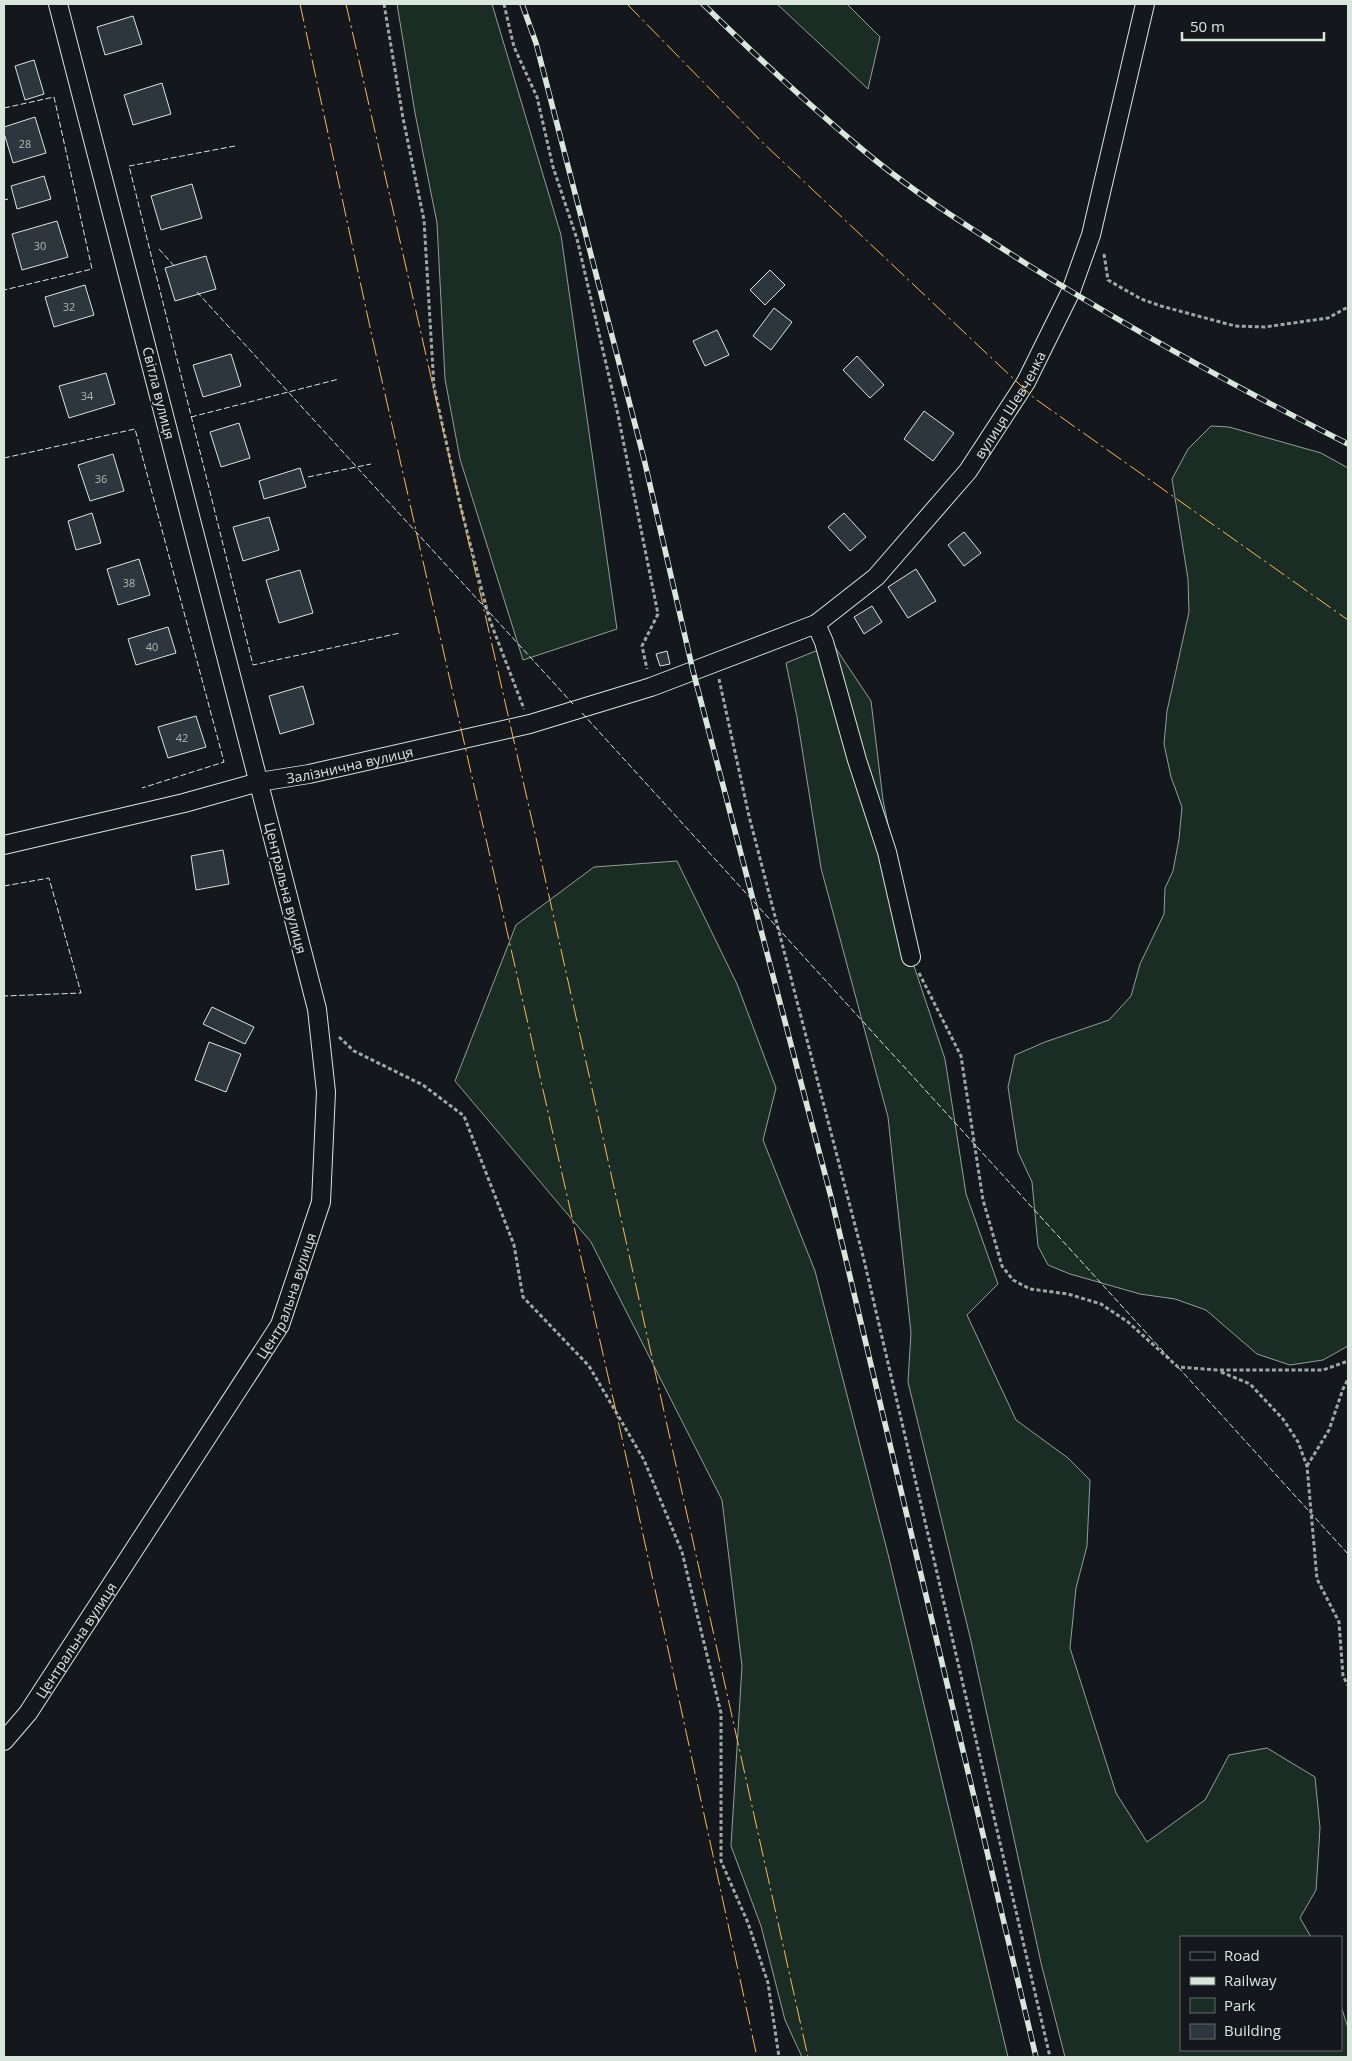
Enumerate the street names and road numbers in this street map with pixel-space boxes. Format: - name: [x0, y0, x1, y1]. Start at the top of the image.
- street label: Світла вулиця: [138, 345, 180, 441]
- street label: вулиця Шевченка: [969, 348, 1049, 462]
- street label: Залізнична вулиця: [285, 741, 415, 787]
- street label: Центральна вулиця: [260, 820, 312, 956]
- street label: Центральна вулиця: [251, 1230, 320, 1362]
- street label: Центральна вулиця: [31, 1578, 120, 1702]

